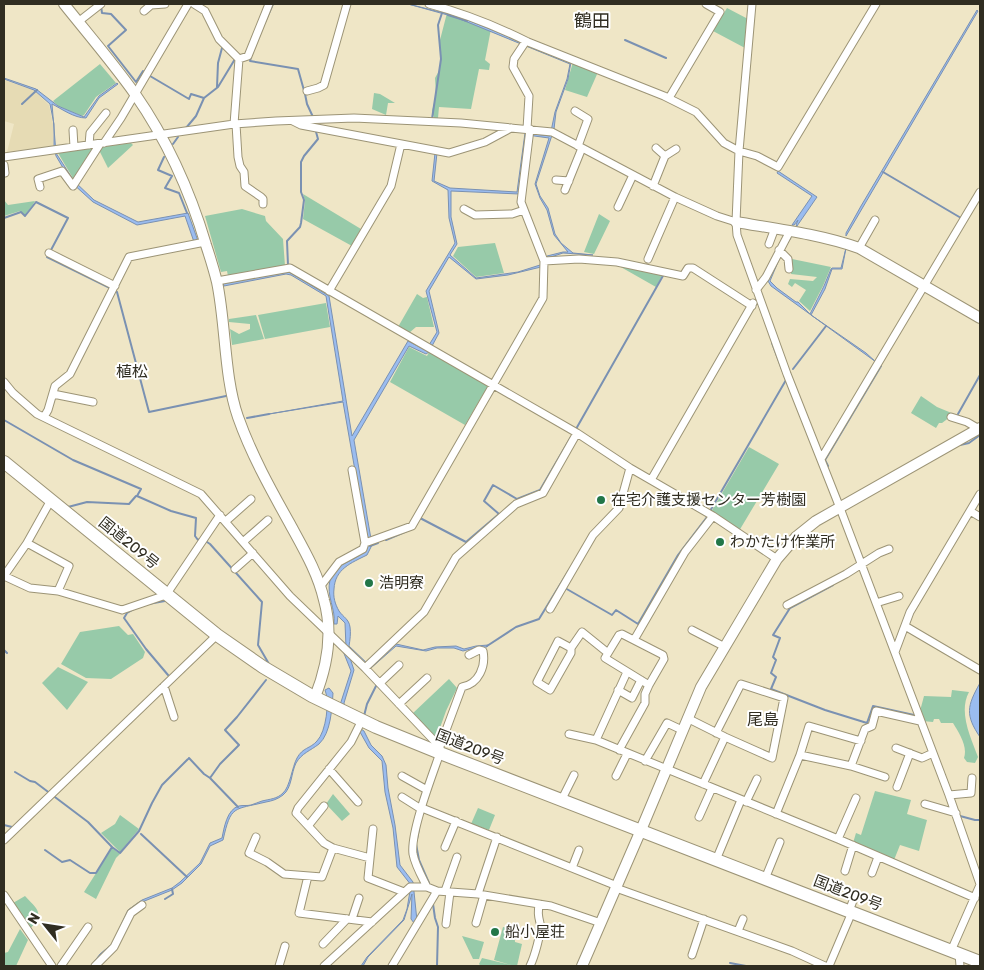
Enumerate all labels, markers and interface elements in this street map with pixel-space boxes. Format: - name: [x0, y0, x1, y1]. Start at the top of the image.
- district label: 鶴田: [574, 10, 610, 32]
- district label: 植松: [116, 362, 148, 381]
- place label: 在宅介護支援センター芳樹園: [611, 491, 806, 509]
- marker: 在宅介護支援センター芳樹園: [595, 494, 607, 506]
- street label: 国道209号: [95, 513, 163, 573]
- place label: わかたけ作業所: [730, 533, 835, 551]
- marker: わかたけ作業所: [714, 536, 726, 548]
- place label: 浩明寮: [379, 574, 424, 592]
- marker: 浩明寮: [363, 577, 375, 589]
- district label: 尾島: [747, 710, 779, 729]
- street label: 国道209号: [433, 726, 507, 768]
- street label: 国道209号: [811, 872, 885, 914]
- north arrow: [20, 900, 70, 950]
- text: N: [24, 910, 44, 927]
- place label: 船小屋荘: [505, 923, 565, 941]
- marker: 船小屋荘: [489, 926, 501, 938]

